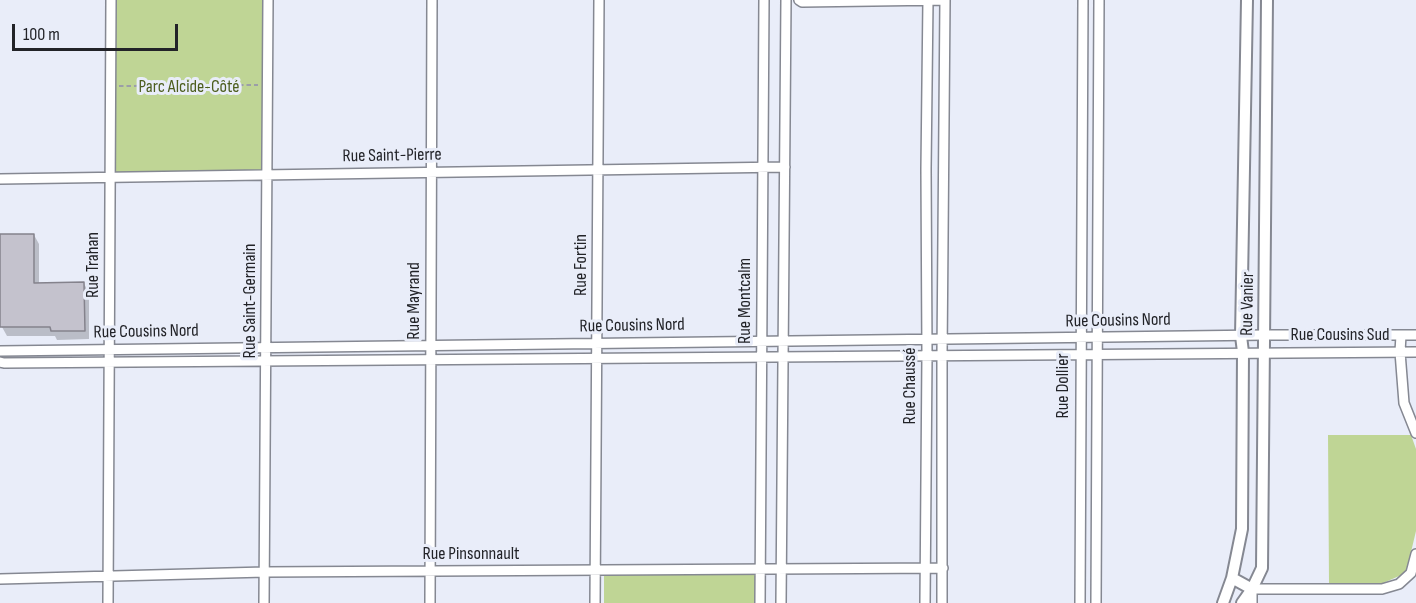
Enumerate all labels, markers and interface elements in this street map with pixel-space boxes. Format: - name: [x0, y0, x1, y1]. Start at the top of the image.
- scale bar: [15, 12, 182, 50]
- text: 100 m: [23, 24, 60, 45]
- park label: Parc Alcide-Côté: [138, 76, 240, 98]
- street label: Rue Saint-Pierre: [342, 144, 442, 168]
- street label: Rue Trahan: [82, 232, 104, 298]
- street label: Rue Fortin: [570, 234, 592, 296]
- street label: Rue Saint-Germain: [239, 244, 261, 358]
- street label: Rue Montcalm: [734, 258, 756, 344]
- street label: Rue Mayrand: [403, 262, 425, 340]
- street label: Rue Vanier: [1237, 272, 1259, 336]
- street label: Rue Cousins Nord: [1065, 309, 1171, 333]
- street label: Rue Cousins Nord: [579, 314, 685, 338]
- street label: Rue Cousins Nord: [93, 320, 199, 344]
- street label: Rue Cousins Sud: [1290, 324, 1390, 346]
- street label: Rue Chaussé: [899, 348, 921, 424]
- street label: Rue Dollier: [1052, 353, 1074, 419]
- street label: Rue Pinsonnault: [422, 543, 520, 565]

